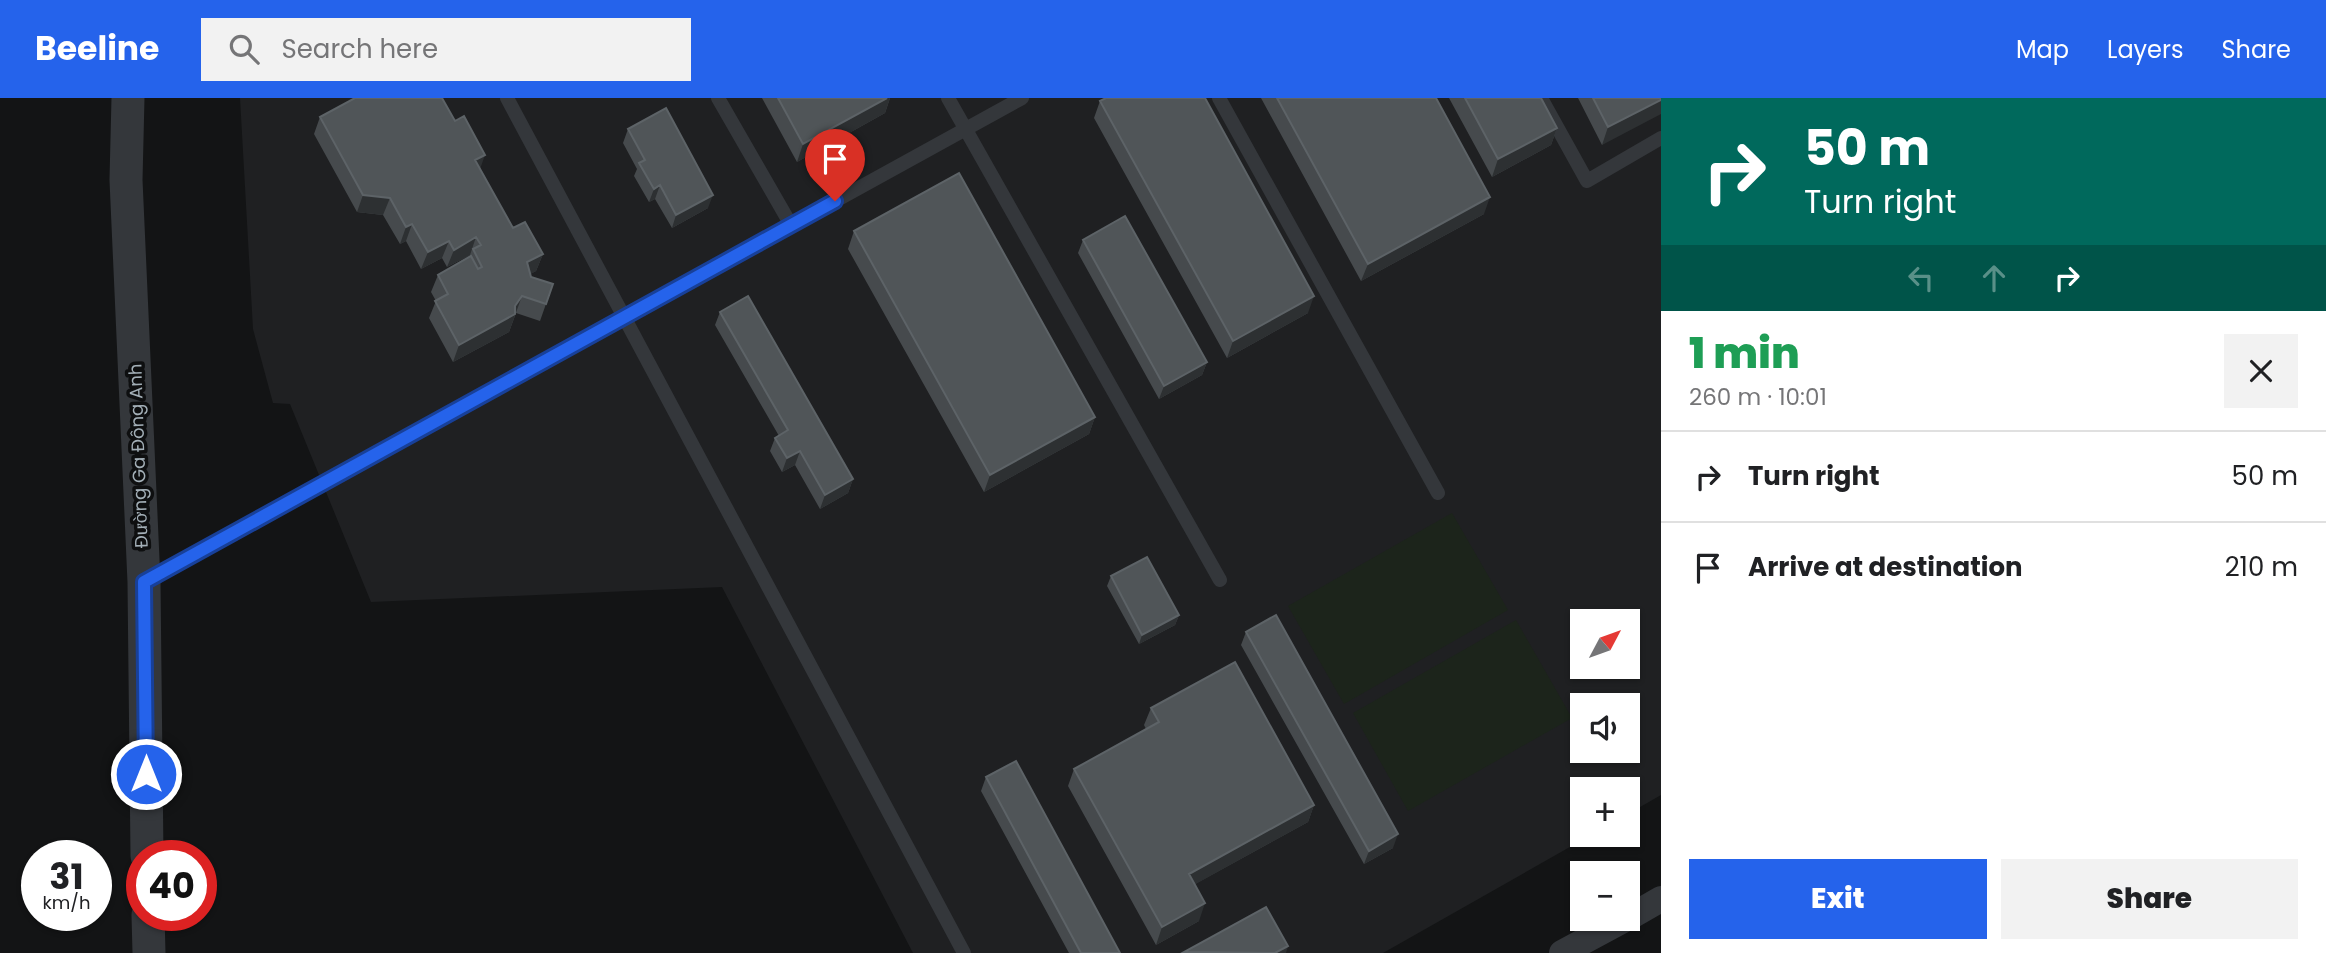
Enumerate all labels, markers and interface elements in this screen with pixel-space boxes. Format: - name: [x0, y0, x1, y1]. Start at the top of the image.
- search box: [201, 18, 691, 81]
- text: Beeline: [35, 25, 159, 72]
- icon: search: [225, 30, 263, 68]
- text: Search here: [281, 31, 438, 67]
- text: Map: [2016, 33, 2069, 66]
- text: Layers: [2107, 33, 2183, 66]
- text: Share: [2221, 33, 2291, 66]
- text: 50 m: [1804, 114, 1930, 182]
- icon: right: [1689, 126, 1780, 217]
- pin: [805, 129, 865, 201]
- icon: arrive: [816, 140, 854, 178]
- text: Turn right: [1804, 179, 1956, 224]
- icon: left: [1902, 259, 1940, 297]
- icon: ahead: [1975, 259, 2013, 297]
- icon: right: [2048, 259, 2086, 297]
- text: 1 min: [1689, 324, 1800, 383]
- button: close: [2224, 334, 2298, 408]
- street label: Đường Ga Đông Anh: [122, 363, 154, 549]
- text: 260 m · 10:01: [1689, 381, 1827, 413]
- icon: right: [1689, 458, 1727, 496]
- text: Turn right: [1748, 458, 1880, 494]
- text: 50 m: [2232, 458, 2298, 494]
- icon: arrive: [1689, 549, 1727, 587]
- text: Arrive at destination: [1748, 549, 2023, 585]
- text: 210 m: [2225, 549, 2298, 585]
- north arrow: [1570, 609, 1640, 679]
- map controls: [1570, 609, 1640, 931]
- button: sound: [1570, 693, 1640, 763]
- position arrow: [109, 737, 183, 811]
- button: +: [1570, 777, 1640, 847]
- speed limit sign: 40: [126, 840, 217, 931]
- text: 31: [49, 852, 84, 901]
- button: Exit: [1689, 859, 1987, 939]
- button: Share: [2001, 859, 2298, 939]
- button: −: [1570, 861, 1640, 931]
- text: km/h: [43, 890, 90, 915]

